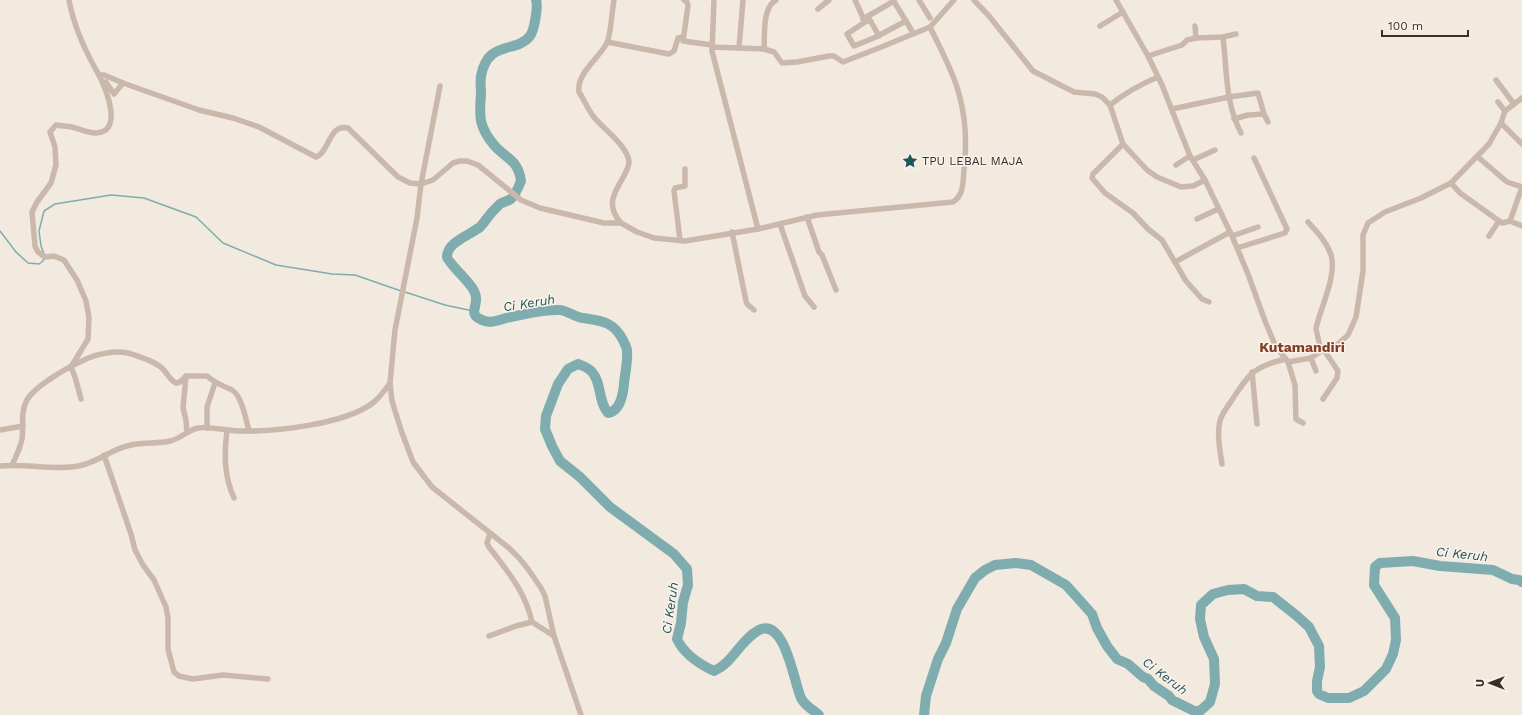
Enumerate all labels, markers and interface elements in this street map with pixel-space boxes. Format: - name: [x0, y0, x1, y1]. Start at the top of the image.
- scale bar: [1382, 12, 1468, 38]
- text: 100 m: [1388, 19, 1423, 33]
- place icon: TPU LEBAL MAJA: [901, 152, 919, 170]
- place label: TPU LEBAL MAJA: [922, 154, 1023, 168]
- water label: Ci Keruh: [502, 291, 556, 314]
- district label: Kutamandiri: [1259, 339, 1345, 355]
- water label: Ci Keruh: [1435, 544, 1489, 564]
- water label: Ci Keruh: [659, 581, 681, 635]
- water label: Ci Keruh: [1140, 654, 1191, 698]
- north arrow: [1470, 663, 1510, 703]
- text: U: [1474, 679, 1487, 687]

